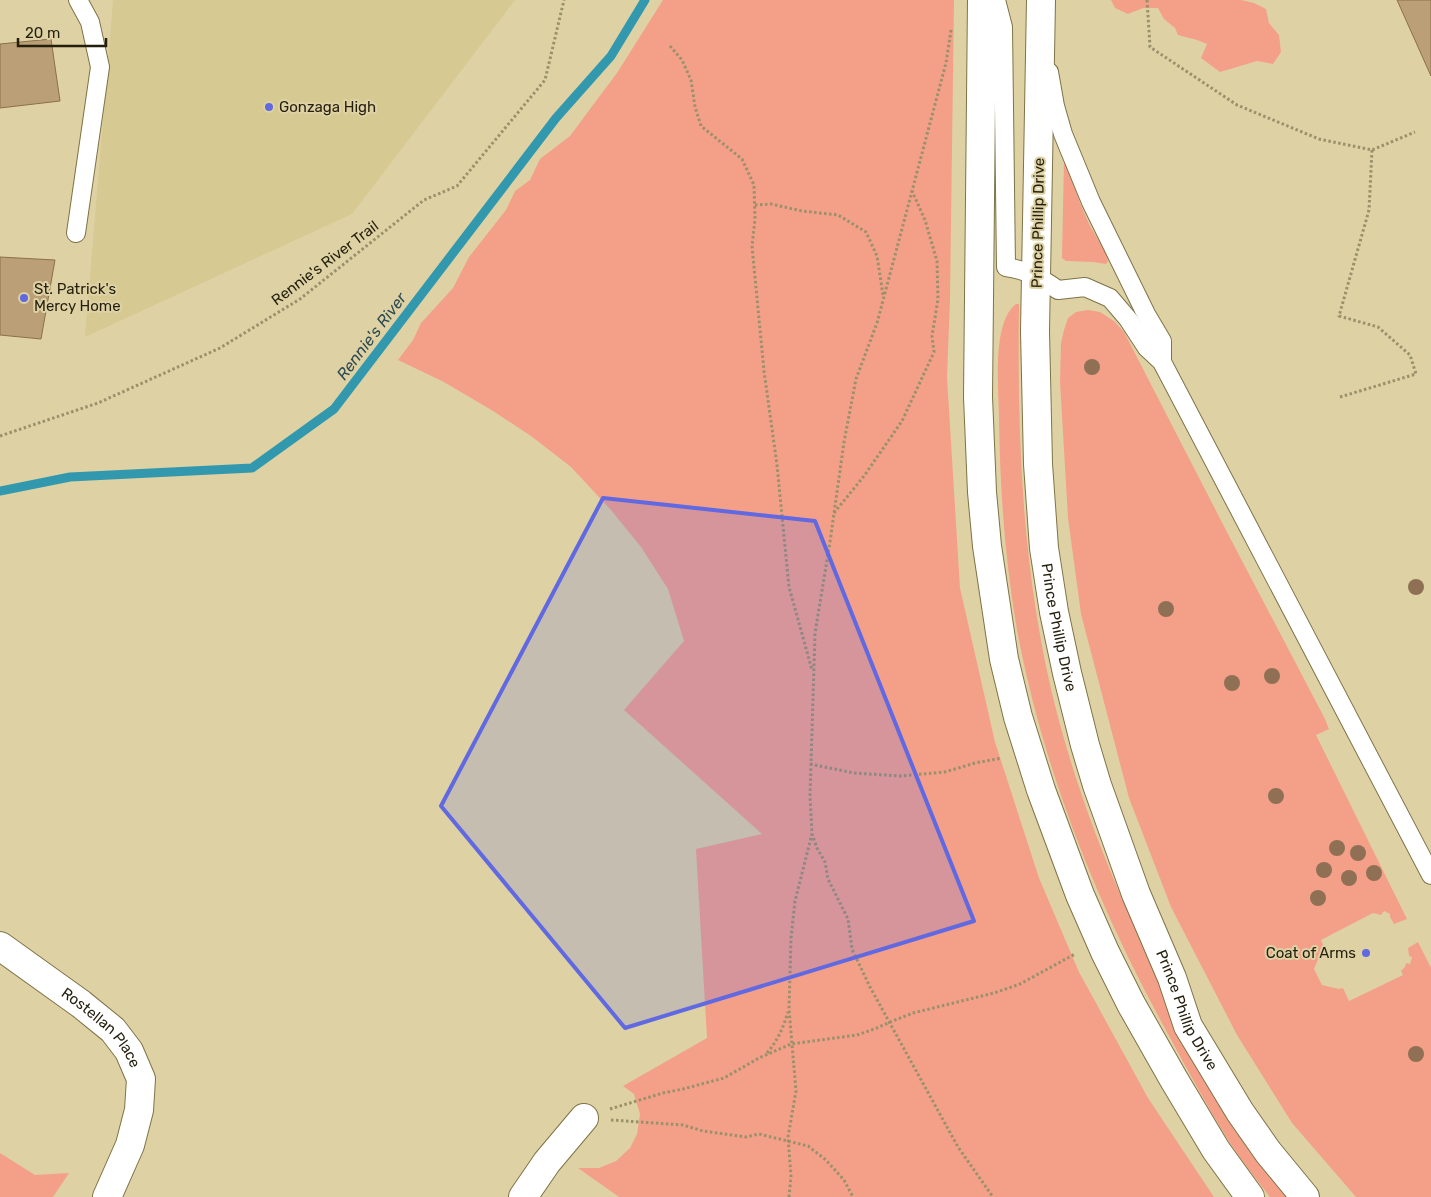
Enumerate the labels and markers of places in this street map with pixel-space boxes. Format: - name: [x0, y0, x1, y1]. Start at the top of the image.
- place label: Gonzaga High: [279, 98, 376, 116]
- marker: Gonzaga High: [263, 101, 275, 113]
- place label: St. Patrick's Mercy Home: [34, 280, 121, 315]
- marker: St. Patrick's Mercy Home: [18, 292, 30, 304]
- place label: Coat of Arms: [1266, 944, 1356, 962]
- marker: Coat of Arms: [1360, 947, 1372, 959]

